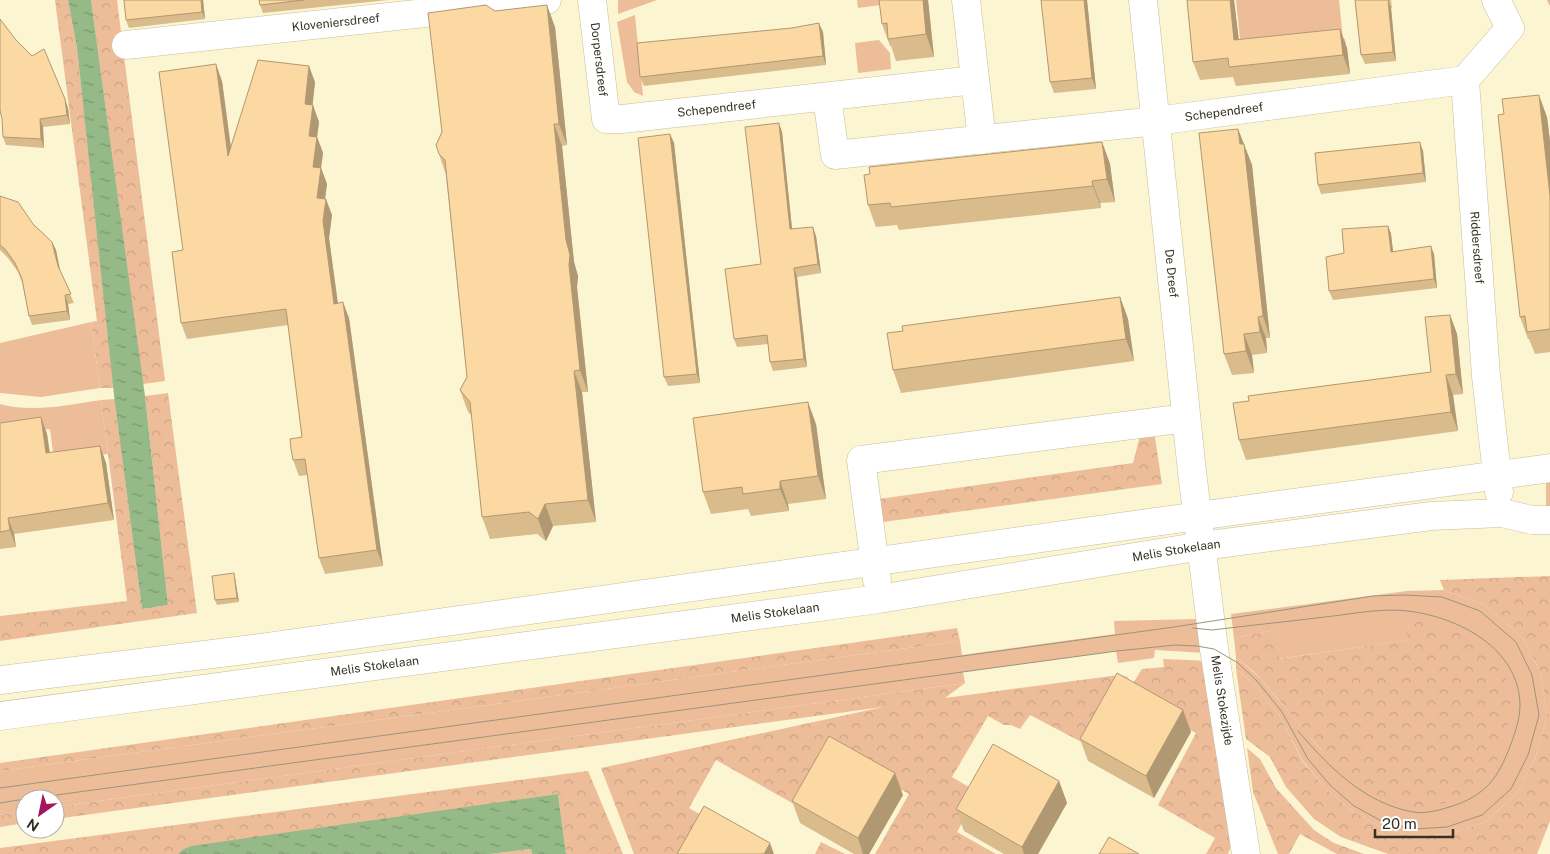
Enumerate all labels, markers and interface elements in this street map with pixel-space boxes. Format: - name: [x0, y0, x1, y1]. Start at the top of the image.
- street label: Kloveniersdreef: [291, 11, 381, 34]
- street label: Dorpersdreef: [588, 22, 610, 98]
- street label: Schependreef: [677, 97, 757, 120]
- street label: Schependreef: [1184, 100, 1264, 124]
- street label: Riddersdreef: [1467, 211, 1486, 285]
- street label: De Dreef: [1162, 248, 1181, 299]
- street label: Melis Stokelaan: [1131, 537, 1221, 564]
- street label: Melis Stokelaan: [730, 600, 820, 626]
- street label: Melis Stokelaan: [330, 653, 420, 679]
- street label: Melis Stokezijde: [1208, 654, 1236, 747]
- north arrow: [15, 789, 65, 839]
- scale bar: [1375, 806, 1452, 838]
- text: N: [24, 815, 42, 835]
- text: 20 m: [1382, 815, 1417, 832]

